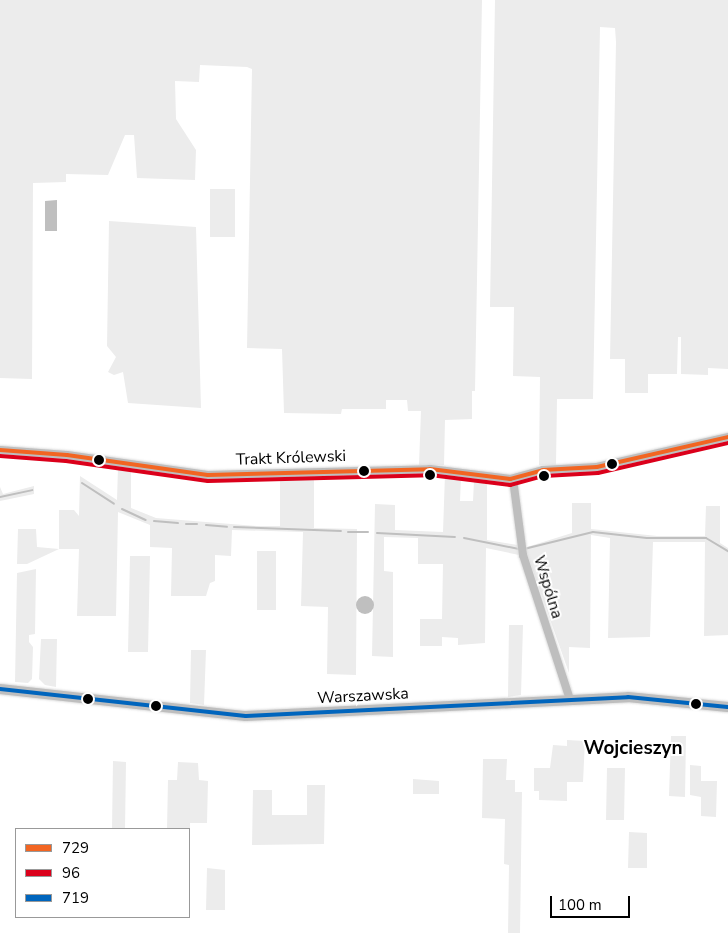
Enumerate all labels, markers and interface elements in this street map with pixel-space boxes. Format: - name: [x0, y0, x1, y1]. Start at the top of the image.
- street label: Trakt Królewski: [236, 446, 346, 470]
- unlabelled marker: [94, 455, 104, 465]
- unlabelled marker: [607, 459, 617, 469]
- unlabelled marker: [359, 466, 369, 476]
- unlabelled marker: [425, 470, 435, 480]
- unlabelled marker: [539, 471, 549, 481]
- street label: Wspólna: [529, 553, 567, 621]
- street label: Warszawska: [317, 684, 409, 708]
- unlabelled marker: [83, 694, 93, 704]
- unlabelled marker: [691, 699, 701, 709]
- unlabelled marker: [151, 701, 161, 711]
- district label: Wojcieszyn: [583, 738, 683, 760]
- legend: [15, 828, 190, 918]
- text: 729: [62, 838, 89, 858]
- text: 96: [62, 863, 80, 883]
- scale bar: [553, 886, 633, 918]
- text: 719: [62, 888, 89, 908]
- text: 100 m: [558, 895, 602, 915]

